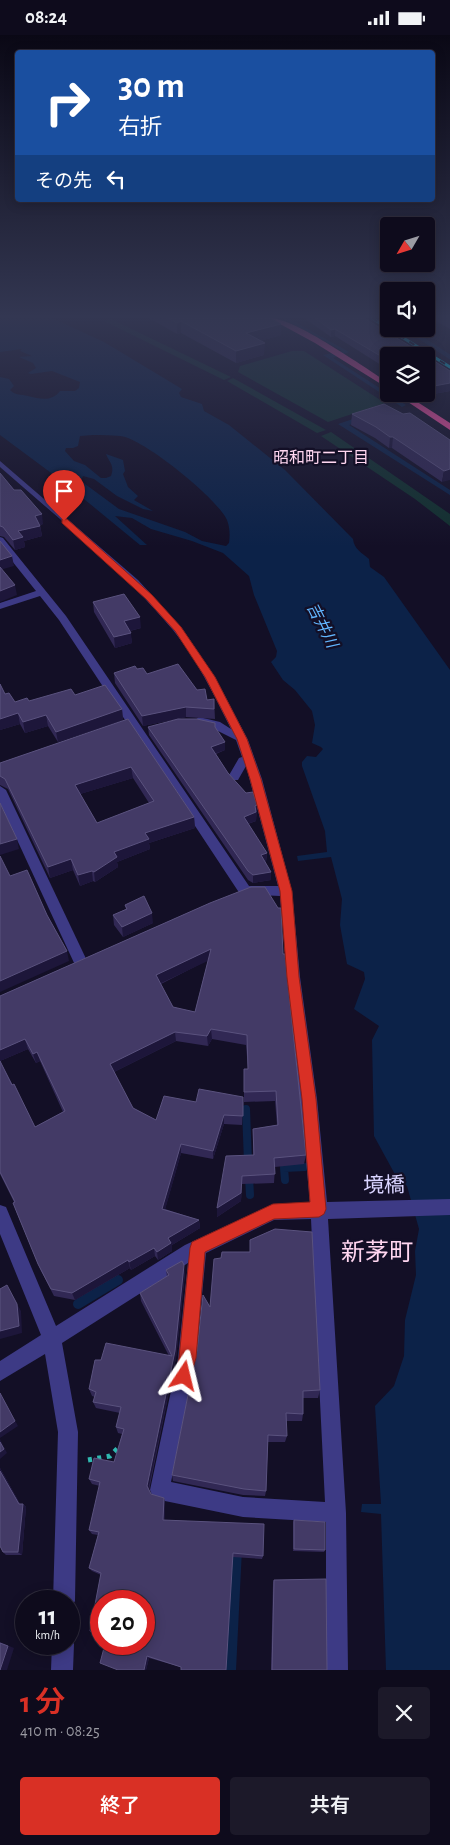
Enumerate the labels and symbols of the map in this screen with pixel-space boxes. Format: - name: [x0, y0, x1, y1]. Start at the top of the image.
- north arrow: [380, 217, 435, 273]
- district label: 昭和町二丁目: [273, 449, 369, 466]
- pin: [43, 470, 85, 521]
- water label: 吉井川: [304, 600, 342, 652]
- street label: 境橋: [363, 1174, 405, 1196]
- district label: 新茅町: [341, 1239, 413, 1265]
- position arrow: [157, 1349, 209, 1401]
- speed limit sign: 20: [90, 1590, 155, 1655]

